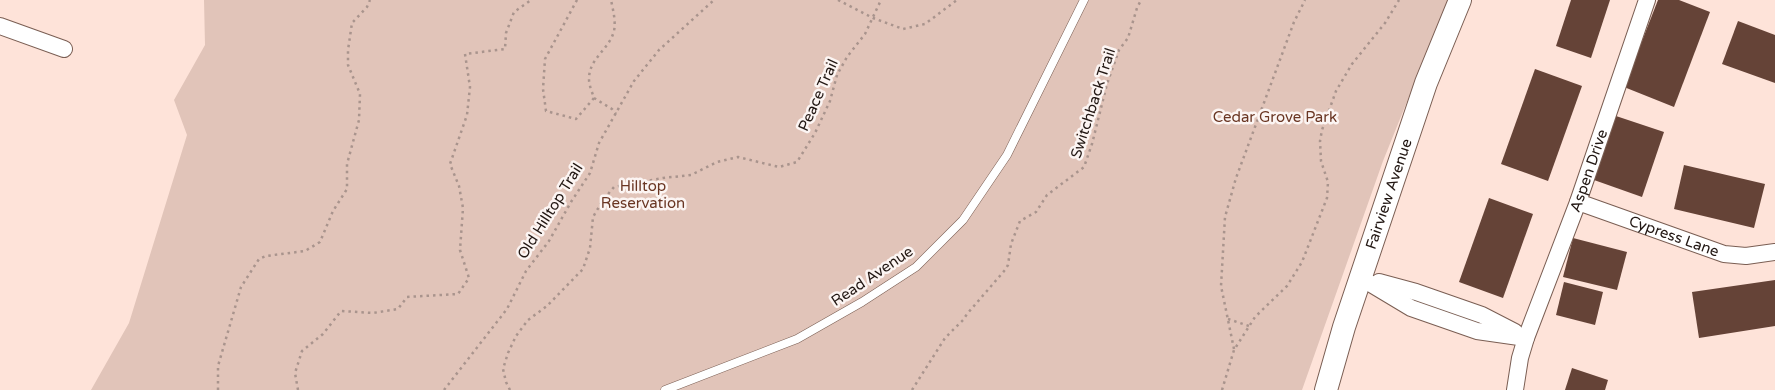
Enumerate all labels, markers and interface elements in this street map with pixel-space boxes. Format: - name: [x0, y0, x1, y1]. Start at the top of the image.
- street label: Switchback Trail: [1067, 46, 1119, 160]
- street label: Peace Trail: [794, 56, 842, 134]
- park label: Cedar Grove Park: [1213, 108, 1337, 126]
- street label: Aspen Drive: [1566, 127, 1611, 215]
- street label: Fairview Avenue: [1362, 136, 1416, 251]
- street label: Old Hilltop Trail: [513, 160, 587, 262]
- park label: Hilltop Reservation: [601, 177, 685, 212]
- street label: Cypress Lane: [1627, 212, 1722, 261]
- street label: Read Avenue: [828, 242, 916, 310]

